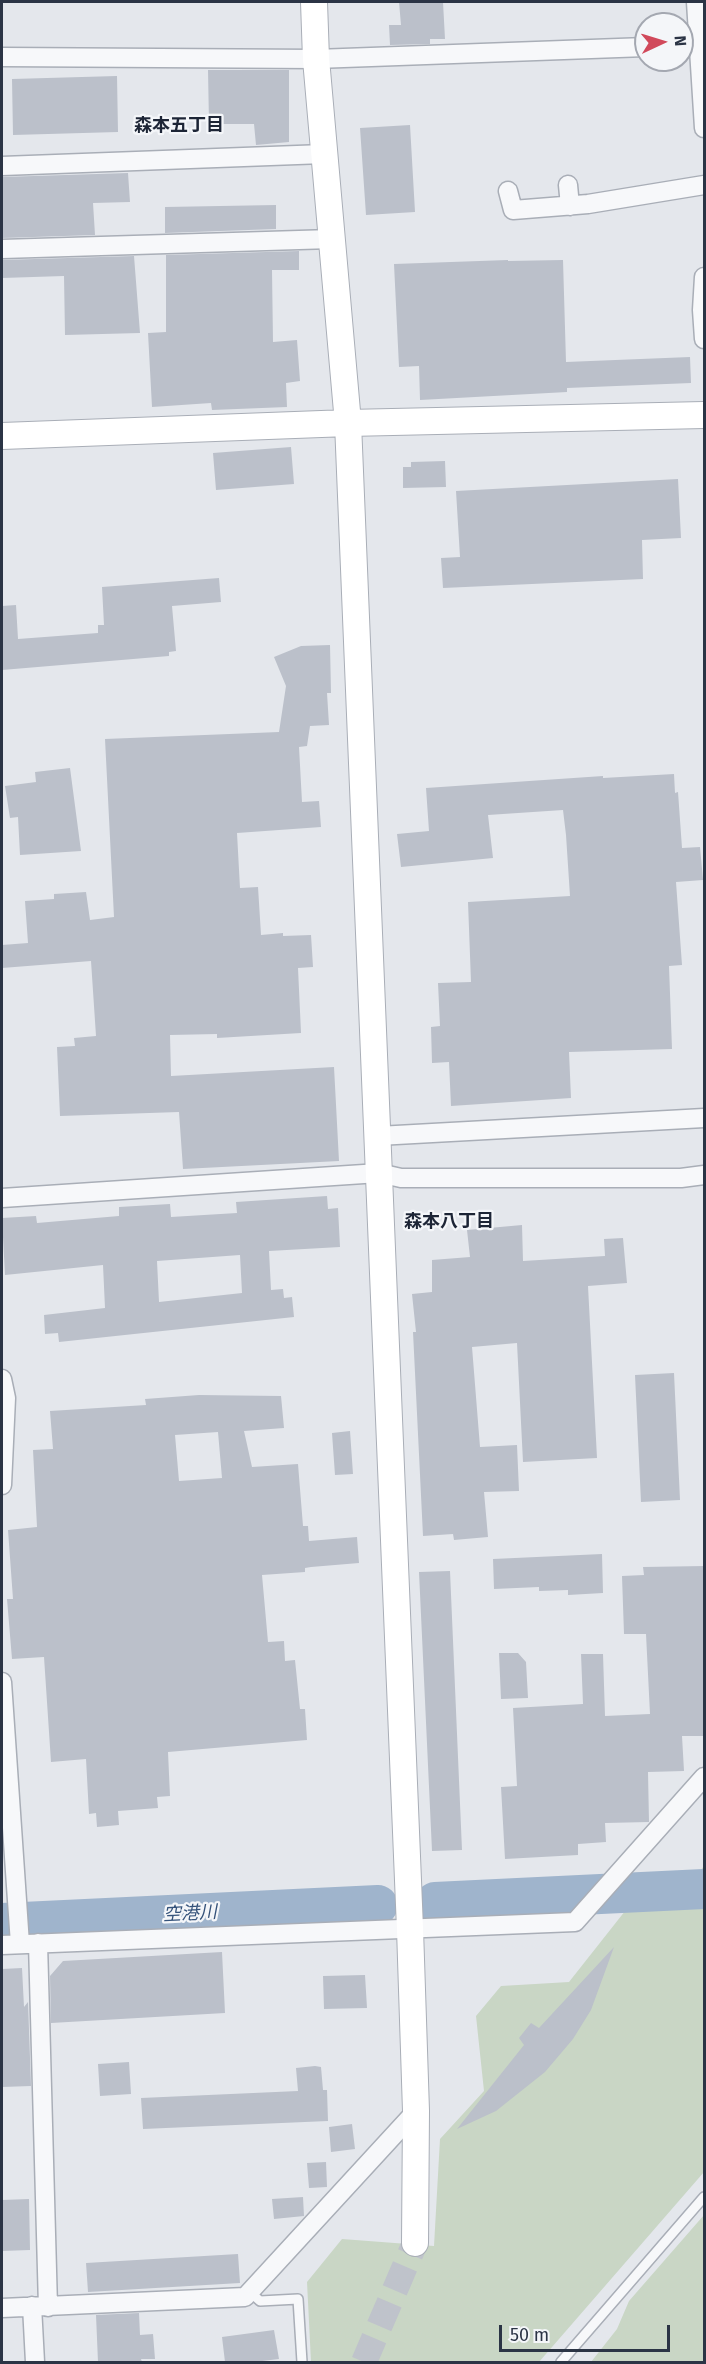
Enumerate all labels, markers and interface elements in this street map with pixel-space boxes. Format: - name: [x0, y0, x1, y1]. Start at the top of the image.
- north arrow: [634, 12, 694, 72]
- text: N: [671, 35, 690, 47]
- district label: 森本五丁目: [134, 115, 224, 137]
- district label: 森本八丁目: [404, 1211, 494, 1233]
- water label: 空港川: [162, 1902, 218, 1926]
- scale bar: [502, 2313, 673, 2351]
- text: 50 m: [510, 2324, 549, 2346]

